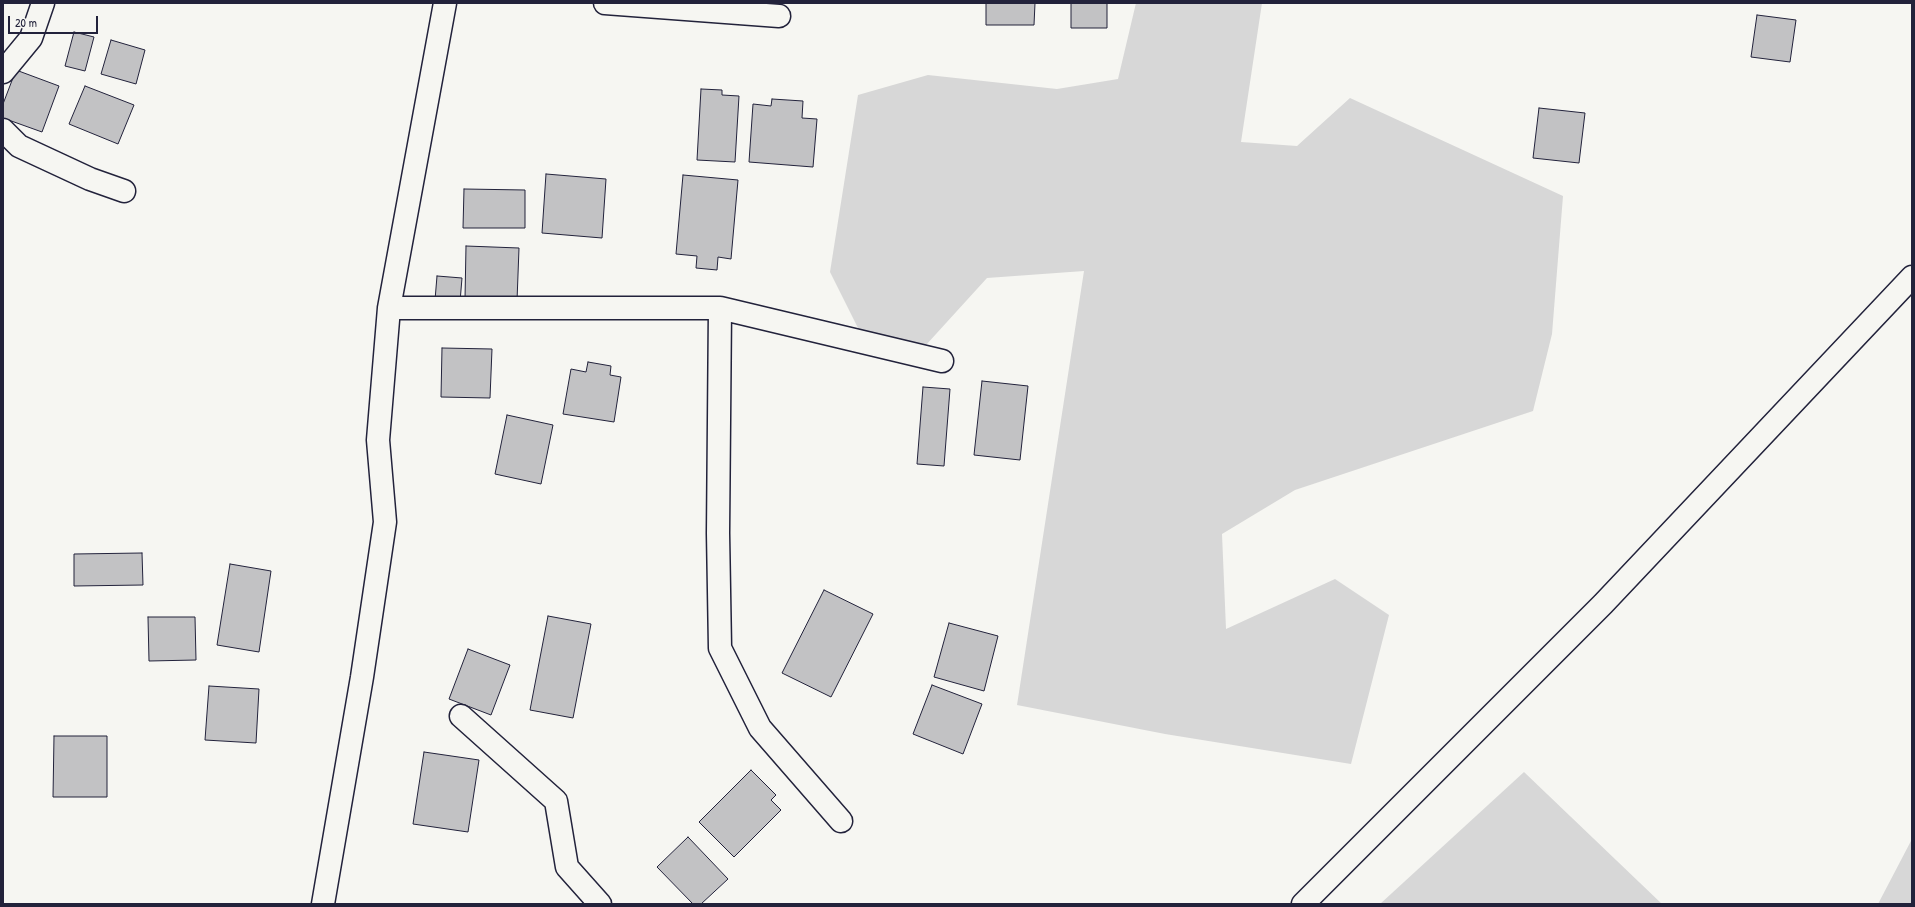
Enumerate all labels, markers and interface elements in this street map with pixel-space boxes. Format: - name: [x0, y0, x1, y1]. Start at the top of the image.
- scale bar: [10, 8, 100, 34]
- text: 20 m: [15, 14, 37, 31]

